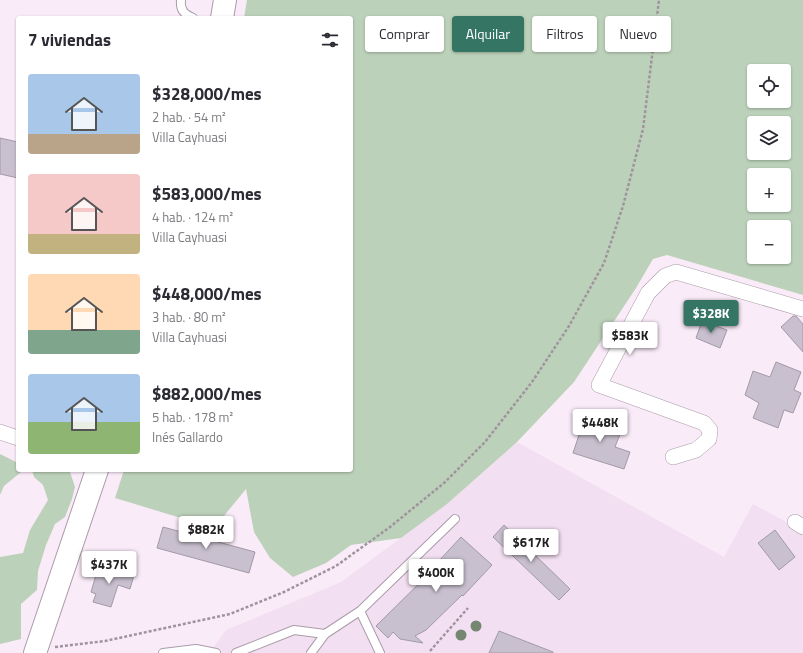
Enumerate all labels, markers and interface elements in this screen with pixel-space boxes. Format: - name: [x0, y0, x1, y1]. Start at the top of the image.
- chip: Comprar: [365, 16, 444, 52]
- chip: Alquilar: [452, 16, 524, 52]
- chip: Filtros: [532, 16, 597, 52]
- chip: Nuevo: [605, 16, 671, 52]
- text: 7 viviendas: [28, 27, 111, 53]
- icon: filters: [319, 29, 341, 51]
- map controls: [747, 64, 791, 264]
- button: locate: [747, 64, 791, 108]
- text: $328,000/mes: [152, 81, 262, 107]
- icon: home: [60, 90, 108, 138]
- text: 2 hab. · 54 m²: [152, 107, 226, 127]
- button: layers: [747, 116, 791, 160]
- text: Villa Cayhuasi: [152, 127, 227, 147]
- button: +: [747, 168, 791, 212]
- text: $583,000/mes: [152, 181, 262, 207]
- icon: home: [60, 190, 108, 238]
- text: 4 hab. · 124 m²: [152, 207, 233, 227]
- button: −: [747, 220, 791, 264]
- text: Villa Cayhuasi: [152, 227, 227, 247]
- text: $448,000/mes: [152, 281, 262, 307]
- icon: home: [60, 290, 108, 338]
- pin: $328K: [683, 300, 739, 334]
- text: $328K: [693, 303, 729, 323]
- text: 3 hab. · 80 m²: [152, 307, 226, 327]
- pin: $583K: [602, 322, 658, 356]
- text: $583K: [612, 325, 648, 345]
- text: Villa Cayhuasi: [152, 327, 227, 347]
- text: $882,000/mes: [152, 381, 262, 407]
- icon: home: [60, 390, 108, 438]
- text: 5 hab. · 178 m²: [152, 407, 233, 427]
- pin: $448K: [572, 409, 628, 443]
- text: $448K: [582, 412, 618, 432]
- text: Inés Gallardo: [152, 427, 223, 447]
- pin: $882K: [178, 516, 234, 550]
- text: $882K: [188, 519, 224, 539]
- pin: $617K: [503, 529, 559, 563]
- text: $617K: [513, 532, 549, 552]
- pin: $437K: [81, 551, 137, 585]
- text: $437K: [91, 554, 127, 574]
- pin: $400K: [408, 559, 464, 593]
- text: $400K: [418, 562, 454, 582]

